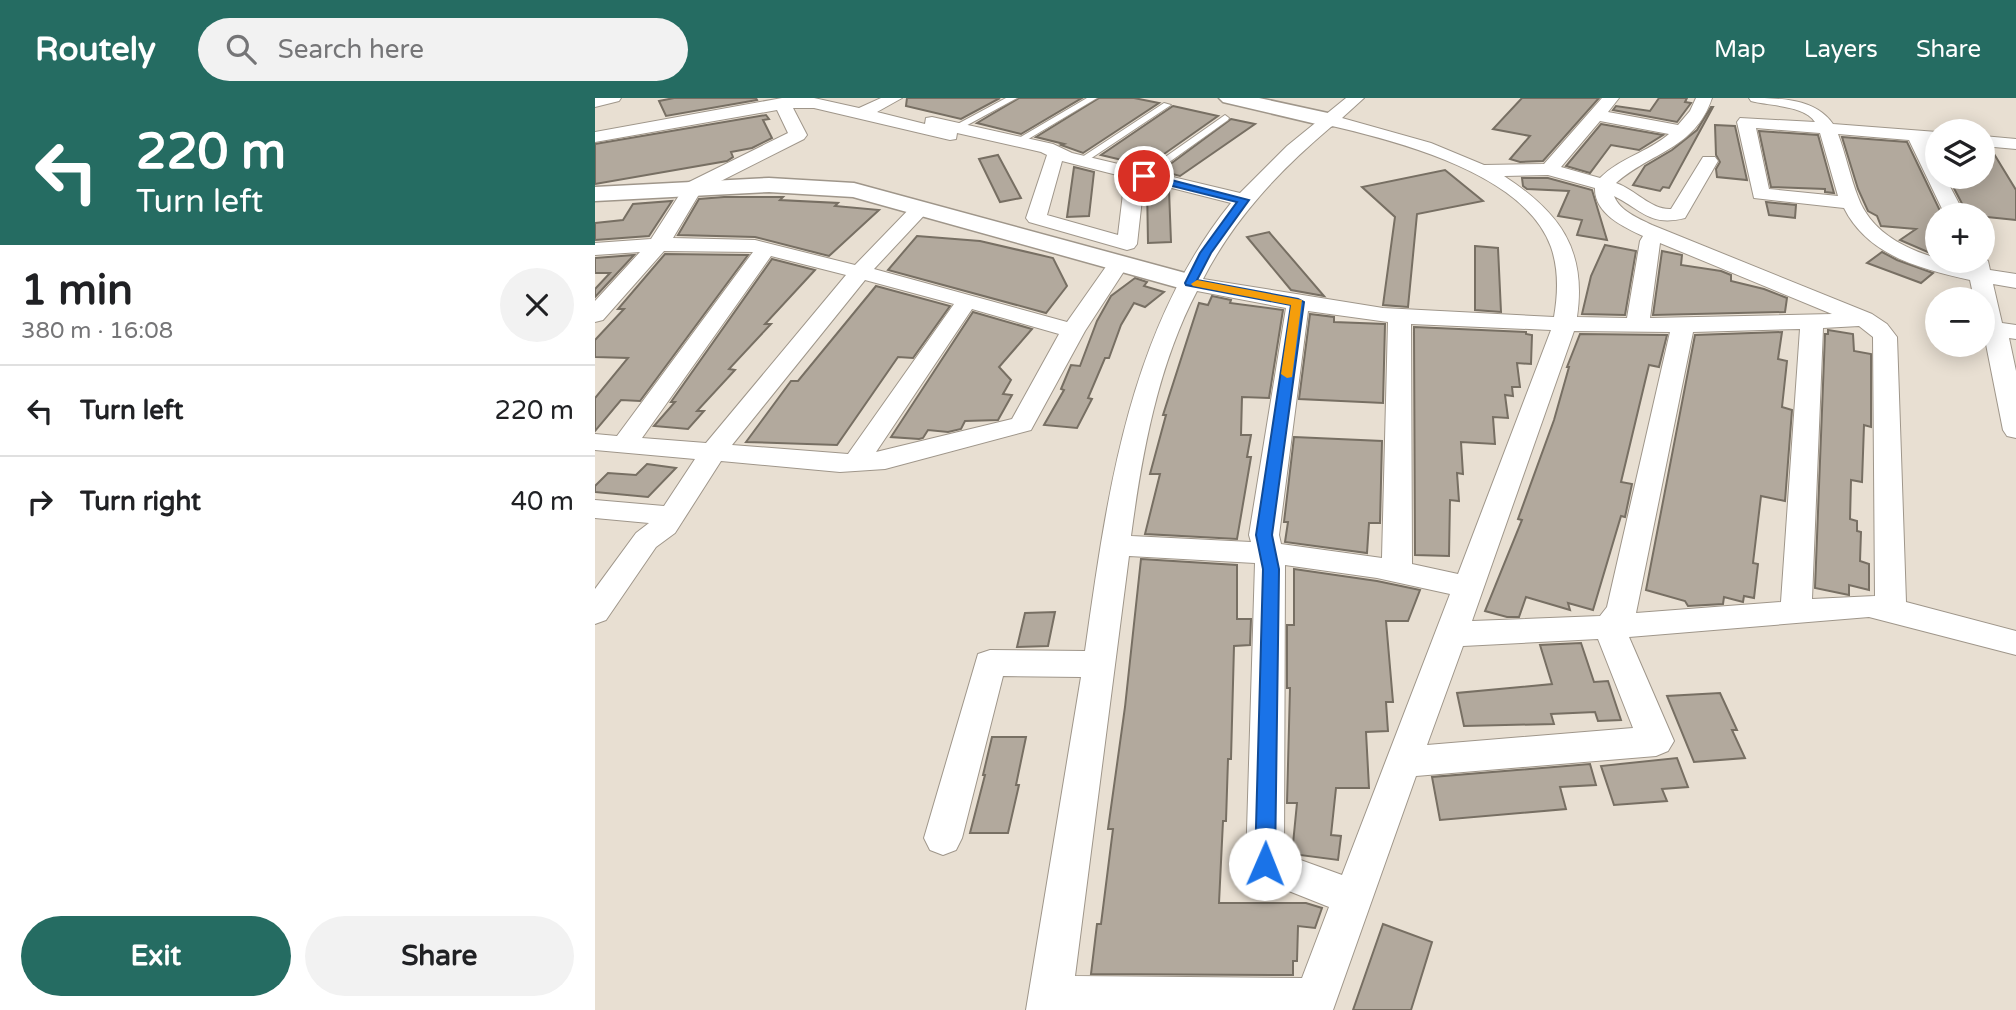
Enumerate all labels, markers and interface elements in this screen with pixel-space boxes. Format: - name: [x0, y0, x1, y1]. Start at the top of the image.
- search box: [198, 18, 688, 81]
- text: Routely: [35, 30, 156, 69]
- icon: search: [222, 30, 260, 68]
- text: Search here: [278, 34, 424, 65]
- text: Map: [1714, 35, 1766, 64]
- text: Layers: [1804, 35, 1878, 64]
- text: Share: [1916, 35, 1981, 64]
- map controls: [1925, 119, 1995, 357]
- button: layers: [1925, 119, 1995, 189]
- text: 220 m: [136, 123, 286, 182]
- icon: left: [21, 126, 112, 217]
- pin: [1114, 146, 1174, 206]
- icon: arrive: [1125, 157, 1163, 195]
- text: Turn left: [136, 183, 263, 221]
- button: +: [1925, 203, 1995, 273]
- text: 1 min: [21, 265, 133, 316]
- button: close: [500, 268, 574, 342]
- button: −: [1925, 287, 1995, 357]
- text: 380 m · 16:08: [21, 317, 173, 345]
- icon: left: [21, 392, 59, 430]
- text: Turn left: [80, 395, 183, 426]
- text: 220 m: [494, 395, 574, 426]
- icon: right: [21, 483, 59, 521]
- text: Turn right: [80, 486, 201, 517]
- text: 40 m: [511, 486, 574, 517]
- position arrow: [1228, 827, 1302, 901]
- button: Exit: [21, 916, 291, 996]
- button: Share: [305, 916, 574, 996]

